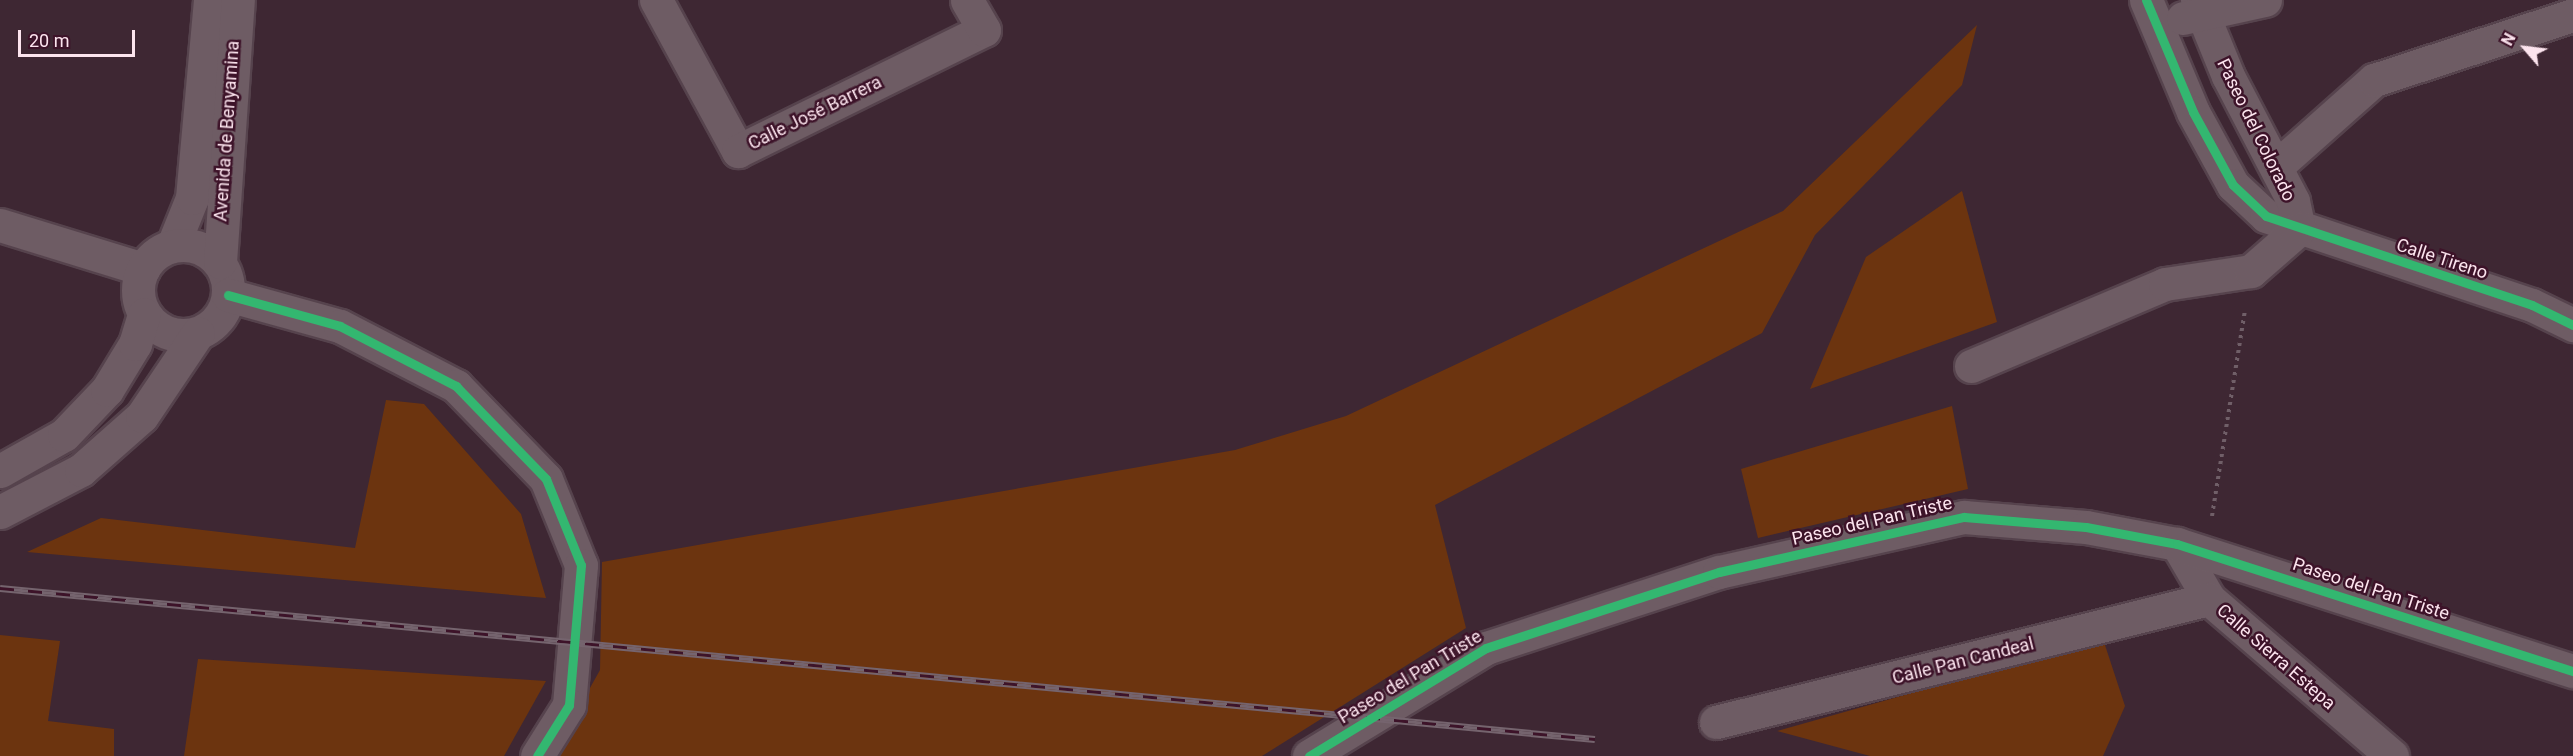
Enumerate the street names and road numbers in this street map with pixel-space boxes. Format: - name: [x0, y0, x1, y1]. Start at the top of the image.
- street label: Avenida de Benyamina: [210, 40, 244, 222]
- street label: Paseo del Colorado: [2212, 55, 2300, 205]
- street label: Calle José Barrera: [745, 71, 885, 155]
- street label: Calle Tireno: [2393, 234, 2491, 284]
- street label: Paseo del Pan Triste: [1790, 492, 1954, 550]
- street label: Paseo del Pan Triste: [2290, 553, 2452, 625]
- street label: Calle Sierra Estepa: [2212, 600, 2340, 714]
- street label: Paseo del Pan Triste: [1334, 626, 1486, 728]
- street label: Calle Pan Candeal: [1890, 633, 2036, 689]

